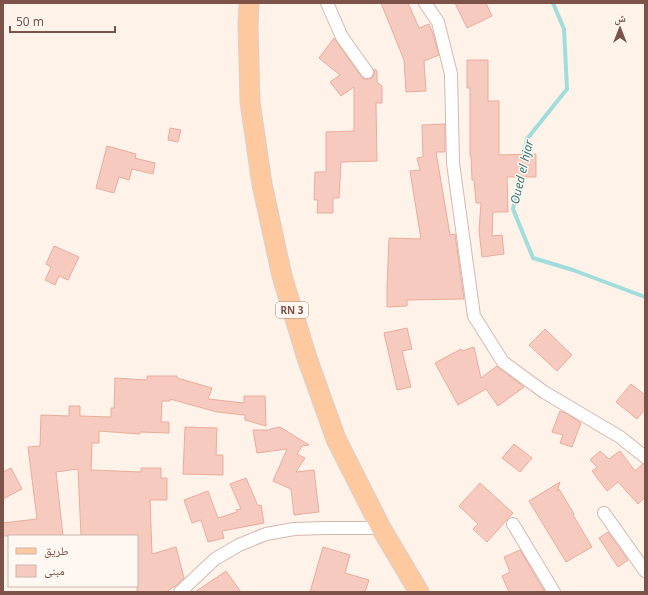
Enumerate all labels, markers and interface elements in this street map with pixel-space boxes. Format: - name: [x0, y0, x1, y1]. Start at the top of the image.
- scale bar: [10, 8, 115, 34]
- north arrow: [600, 8, 640, 48]
- text: ش: [614, 10, 626, 26]
- text: 50 m: [16, 13, 44, 30]
- water label: Oued el hjar: [506, 137, 537, 206]
- road number: RN 3: [276, 302, 308, 318]
- legend: [8, 535, 138, 587]
- text: طريق: [44, 542, 69, 559]
- text: مبنى: [44, 562, 65, 579]

